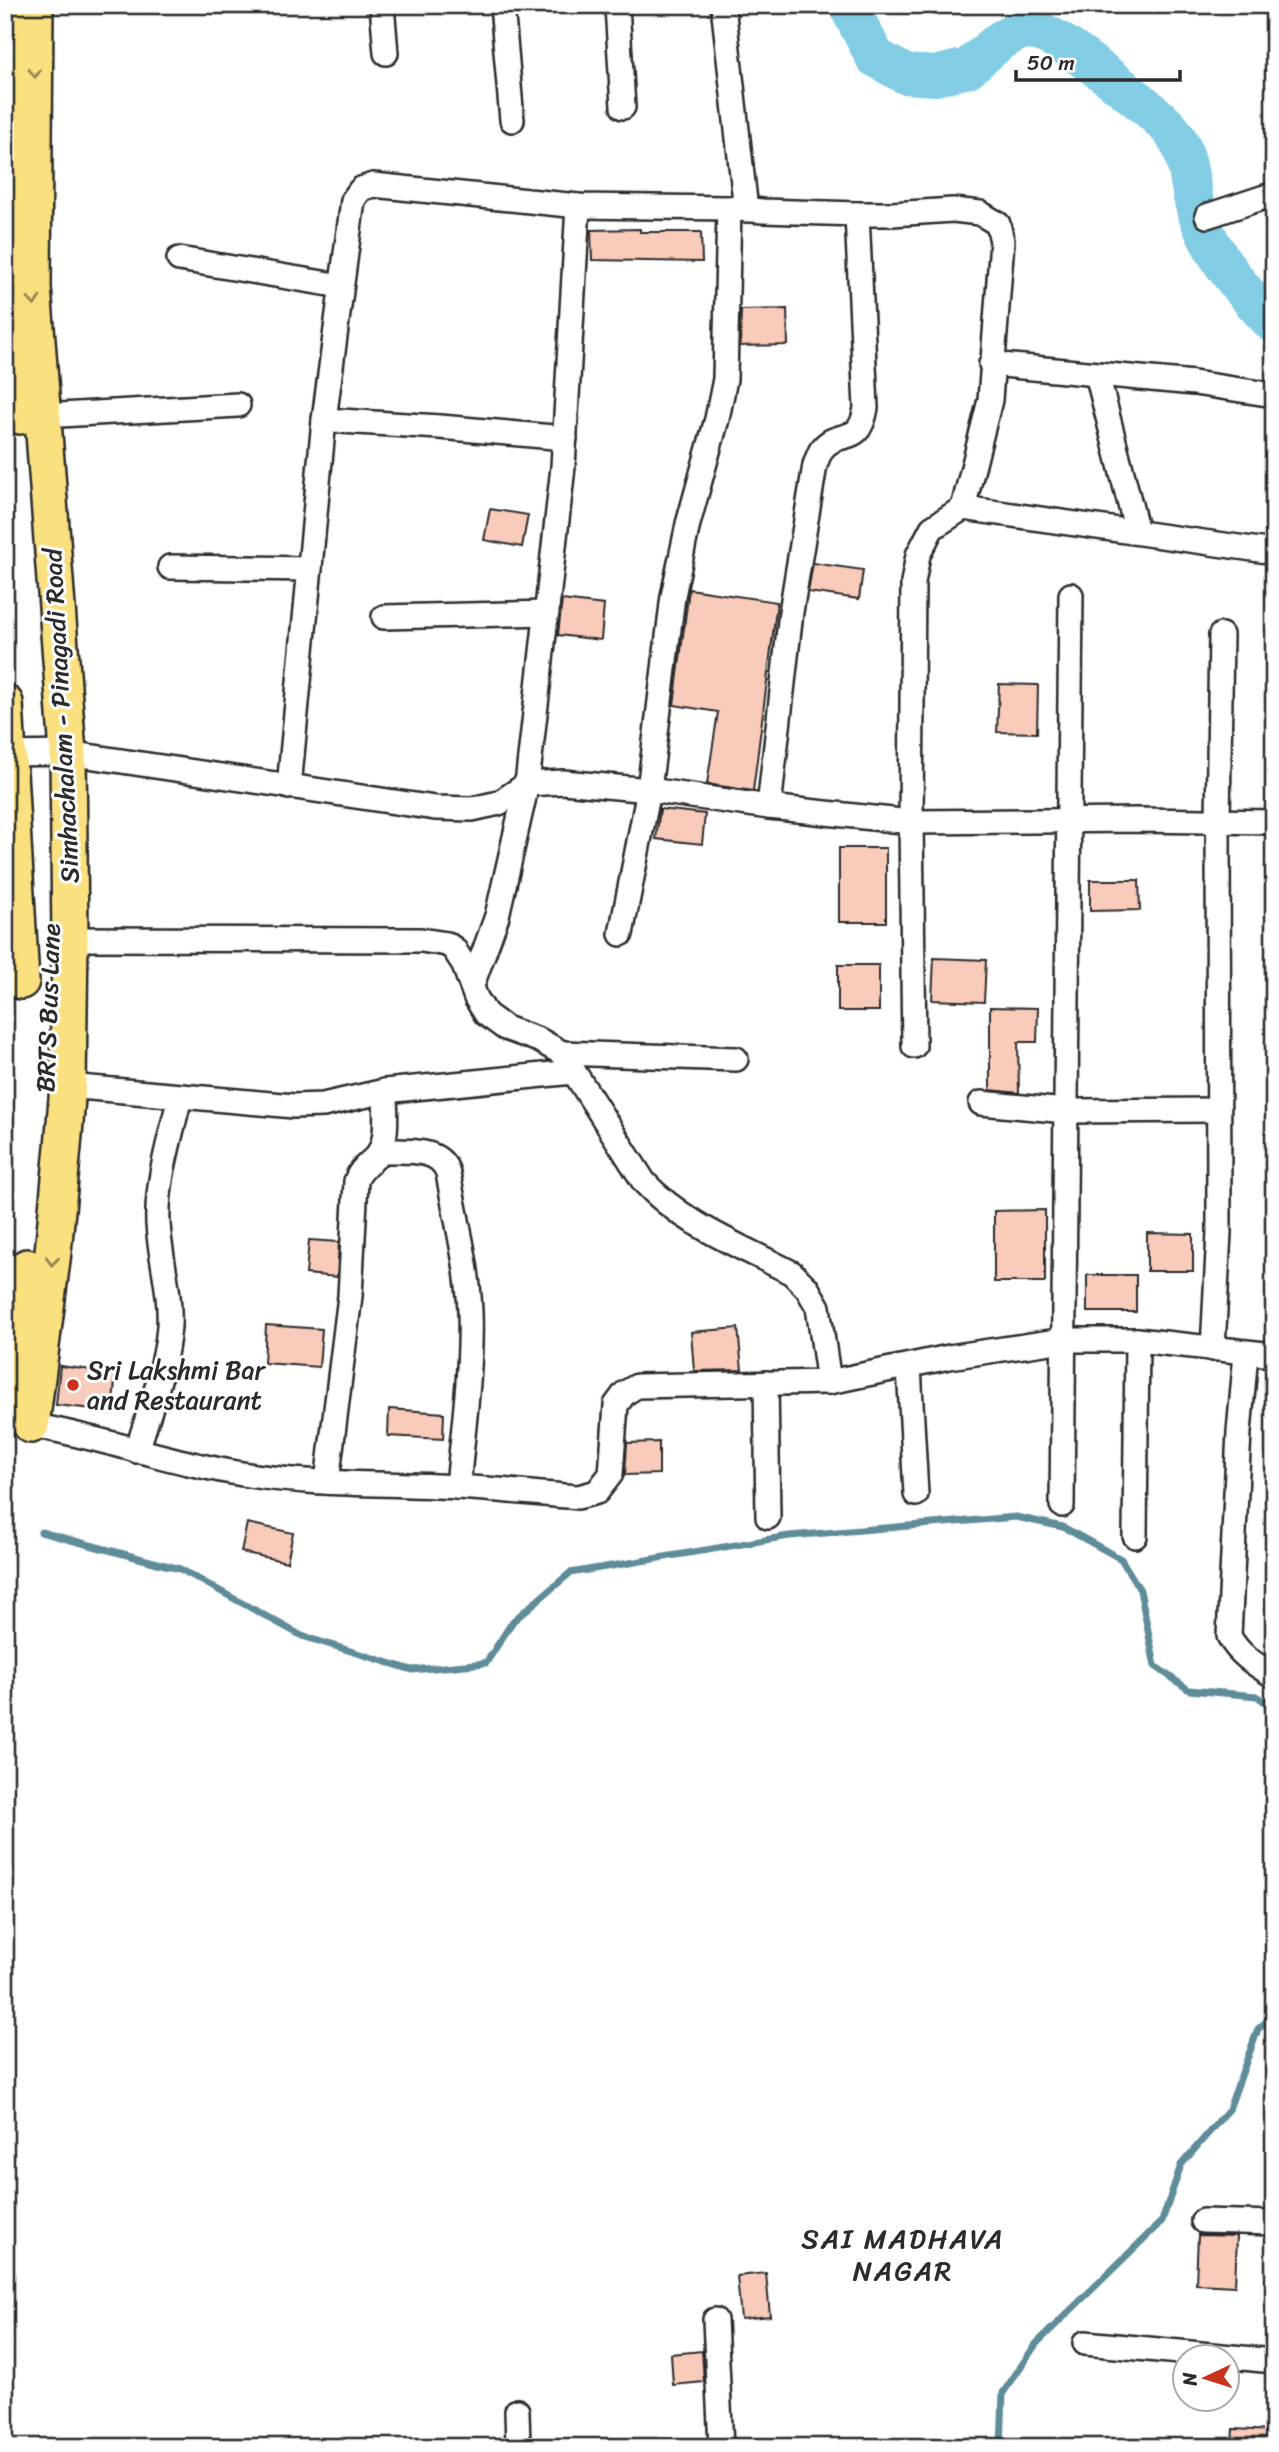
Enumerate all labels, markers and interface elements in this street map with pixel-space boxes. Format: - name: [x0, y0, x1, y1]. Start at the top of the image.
- scale bar: [1016, 38, 1181, 82]
- text: 50 m: [1027, 44, 1075, 82]
- one-way arrow: [27, 69, 43, 79]
- one-way arrow: [27, 296, 42, 307]
- street label: Simhachalam - Pinagadi Road: [29, 545, 93, 885]
- street label: BRTS Bus Lane: [22, 922, 74, 1093]
- one-way arrow: [44, 1256, 59, 1267]
- place label: Sri Lakshmi Bar and Restaurant: [87, 1347, 266, 1423]
- marker: Sri Lakshmi Bar and Restaurant: [65, 1377, 81, 1393]
- district label: SAI MADHAVA NAGAR: [801, 2214, 1005, 2295]
- north arrow: [1170, 2344, 1240, 2414]
- text: N: [1173, 2371, 1207, 2388]

